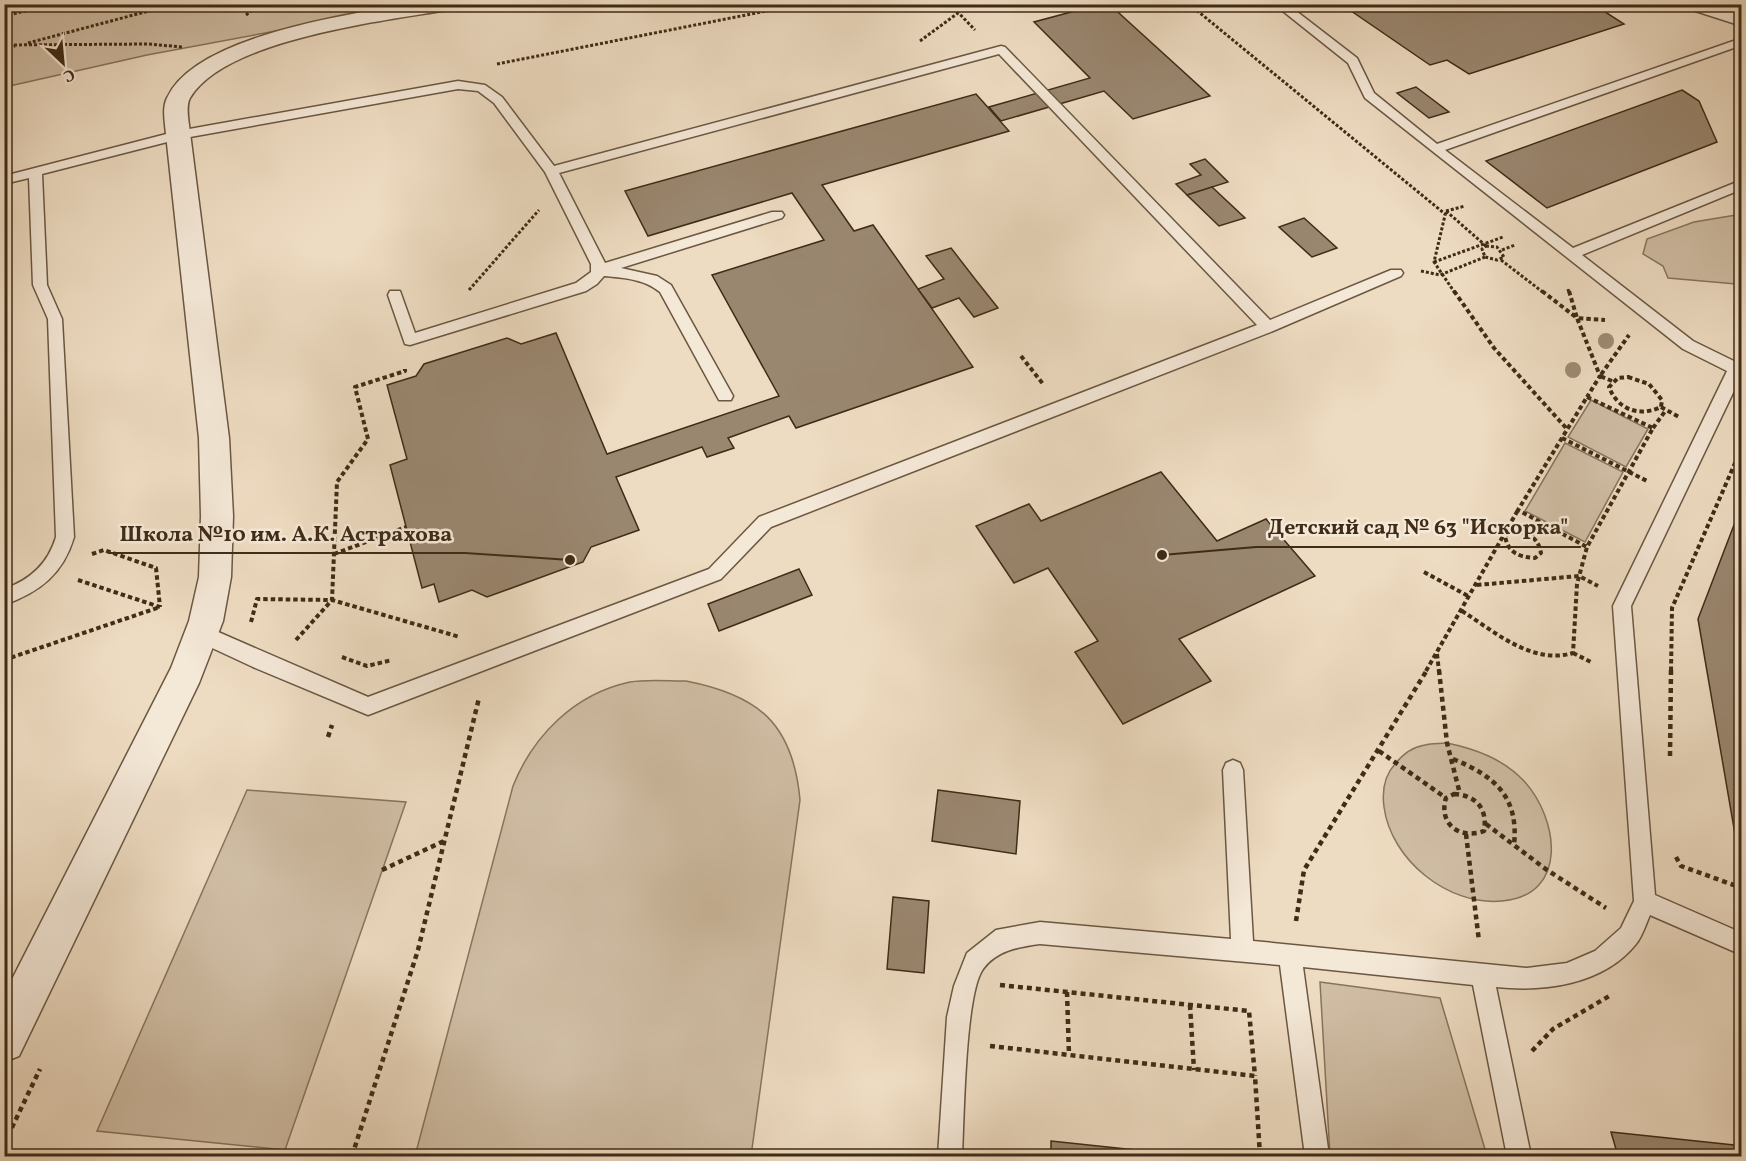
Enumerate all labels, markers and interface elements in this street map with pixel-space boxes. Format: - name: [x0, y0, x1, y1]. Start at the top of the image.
- north arrow: [33, 33, 93, 93]
- text: С: [59, 63, 78, 87]
- callout: Детский сад № 63 "Искорка": [1256, 507, 1581, 547]
- callout: Школа №10 им. А.К. Астрахова: [108, 513, 465, 553]
- text: Детский сад № 63 "Искорка": [1268, 513, 1568, 544]
- text: Школа №10 им. А.К. Астрахова: [120, 520, 452, 551]

